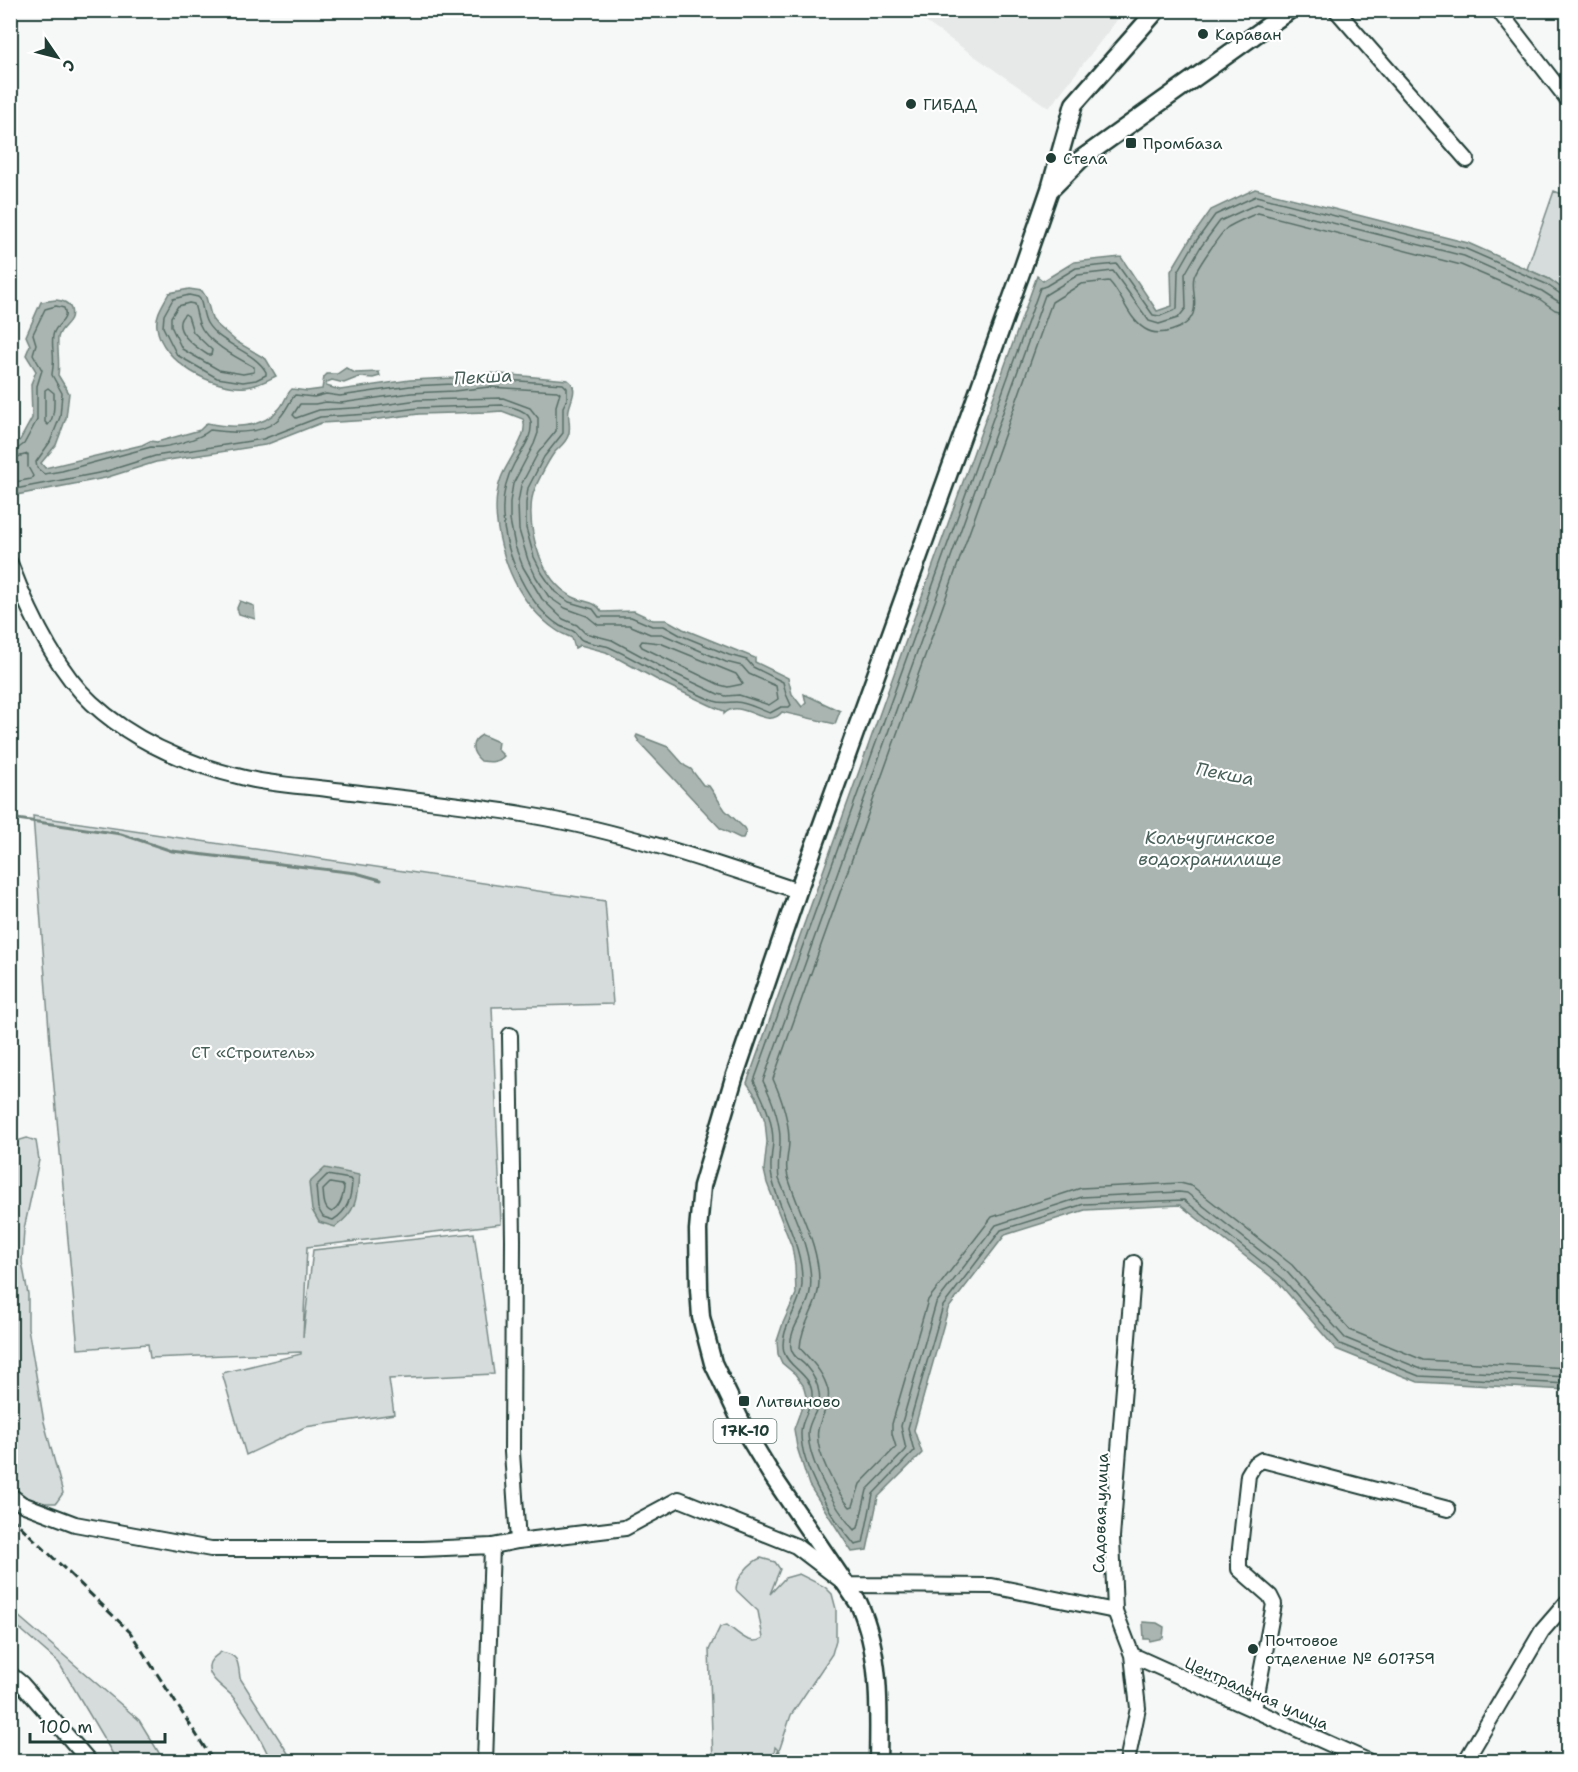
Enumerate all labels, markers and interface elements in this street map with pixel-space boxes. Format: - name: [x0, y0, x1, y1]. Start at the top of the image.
- place label: Караван: [1215, 24, 1282, 45]
- north arrow: [27, 27, 87, 87]
- marker: Караван: [1196, 27, 1210, 41]
- text: С: [57, 55, 80, 76]
- place label: ГИБДД: [923, 94, 977, 115]
- marker: ГИБДД: [904, 97, 918, 111]
- place label: Промбаза: [1143, 133, 1222, 154]
- marker: Промбаза: [1124, 136, 1138, 150]
- place label: Стела: [1063, 148, 1107, 169]
- marker: Стела: [1044, 151, 1058, 165]
- water label: Пекша: [453, 363, 513, 391]
- water label: Пекша: [1194, 757, 1256, 791]
- water label: Кольчугинское водохранилище: [1138, 826, 1282, 871]
- park label: СТ «Строитель»: [191, 1042, 315, 1063]
- place label: Литвиново: [756, 1391, 840, 1412]
- marker: Литвиново: [737, 1394, 751, 1408]
- road number: 17К-10: [714, 1419, 777, 1443]
- street label: Садовая улица: [1088, 1453, 1113, 1573]
- place label: Почтовое отделение № 601759: [1265, 1630, 1435, 1669]
- marker: Почтовое отделение № 601759: [1246, 1642, 1260, 1656]
- street label: Центральная улица: [1181, 1652, 1332, 1735]
- scale bar: [30, 1706, 165, 1744]
- text: 100 m: [39, 1715, 93, 1739]

